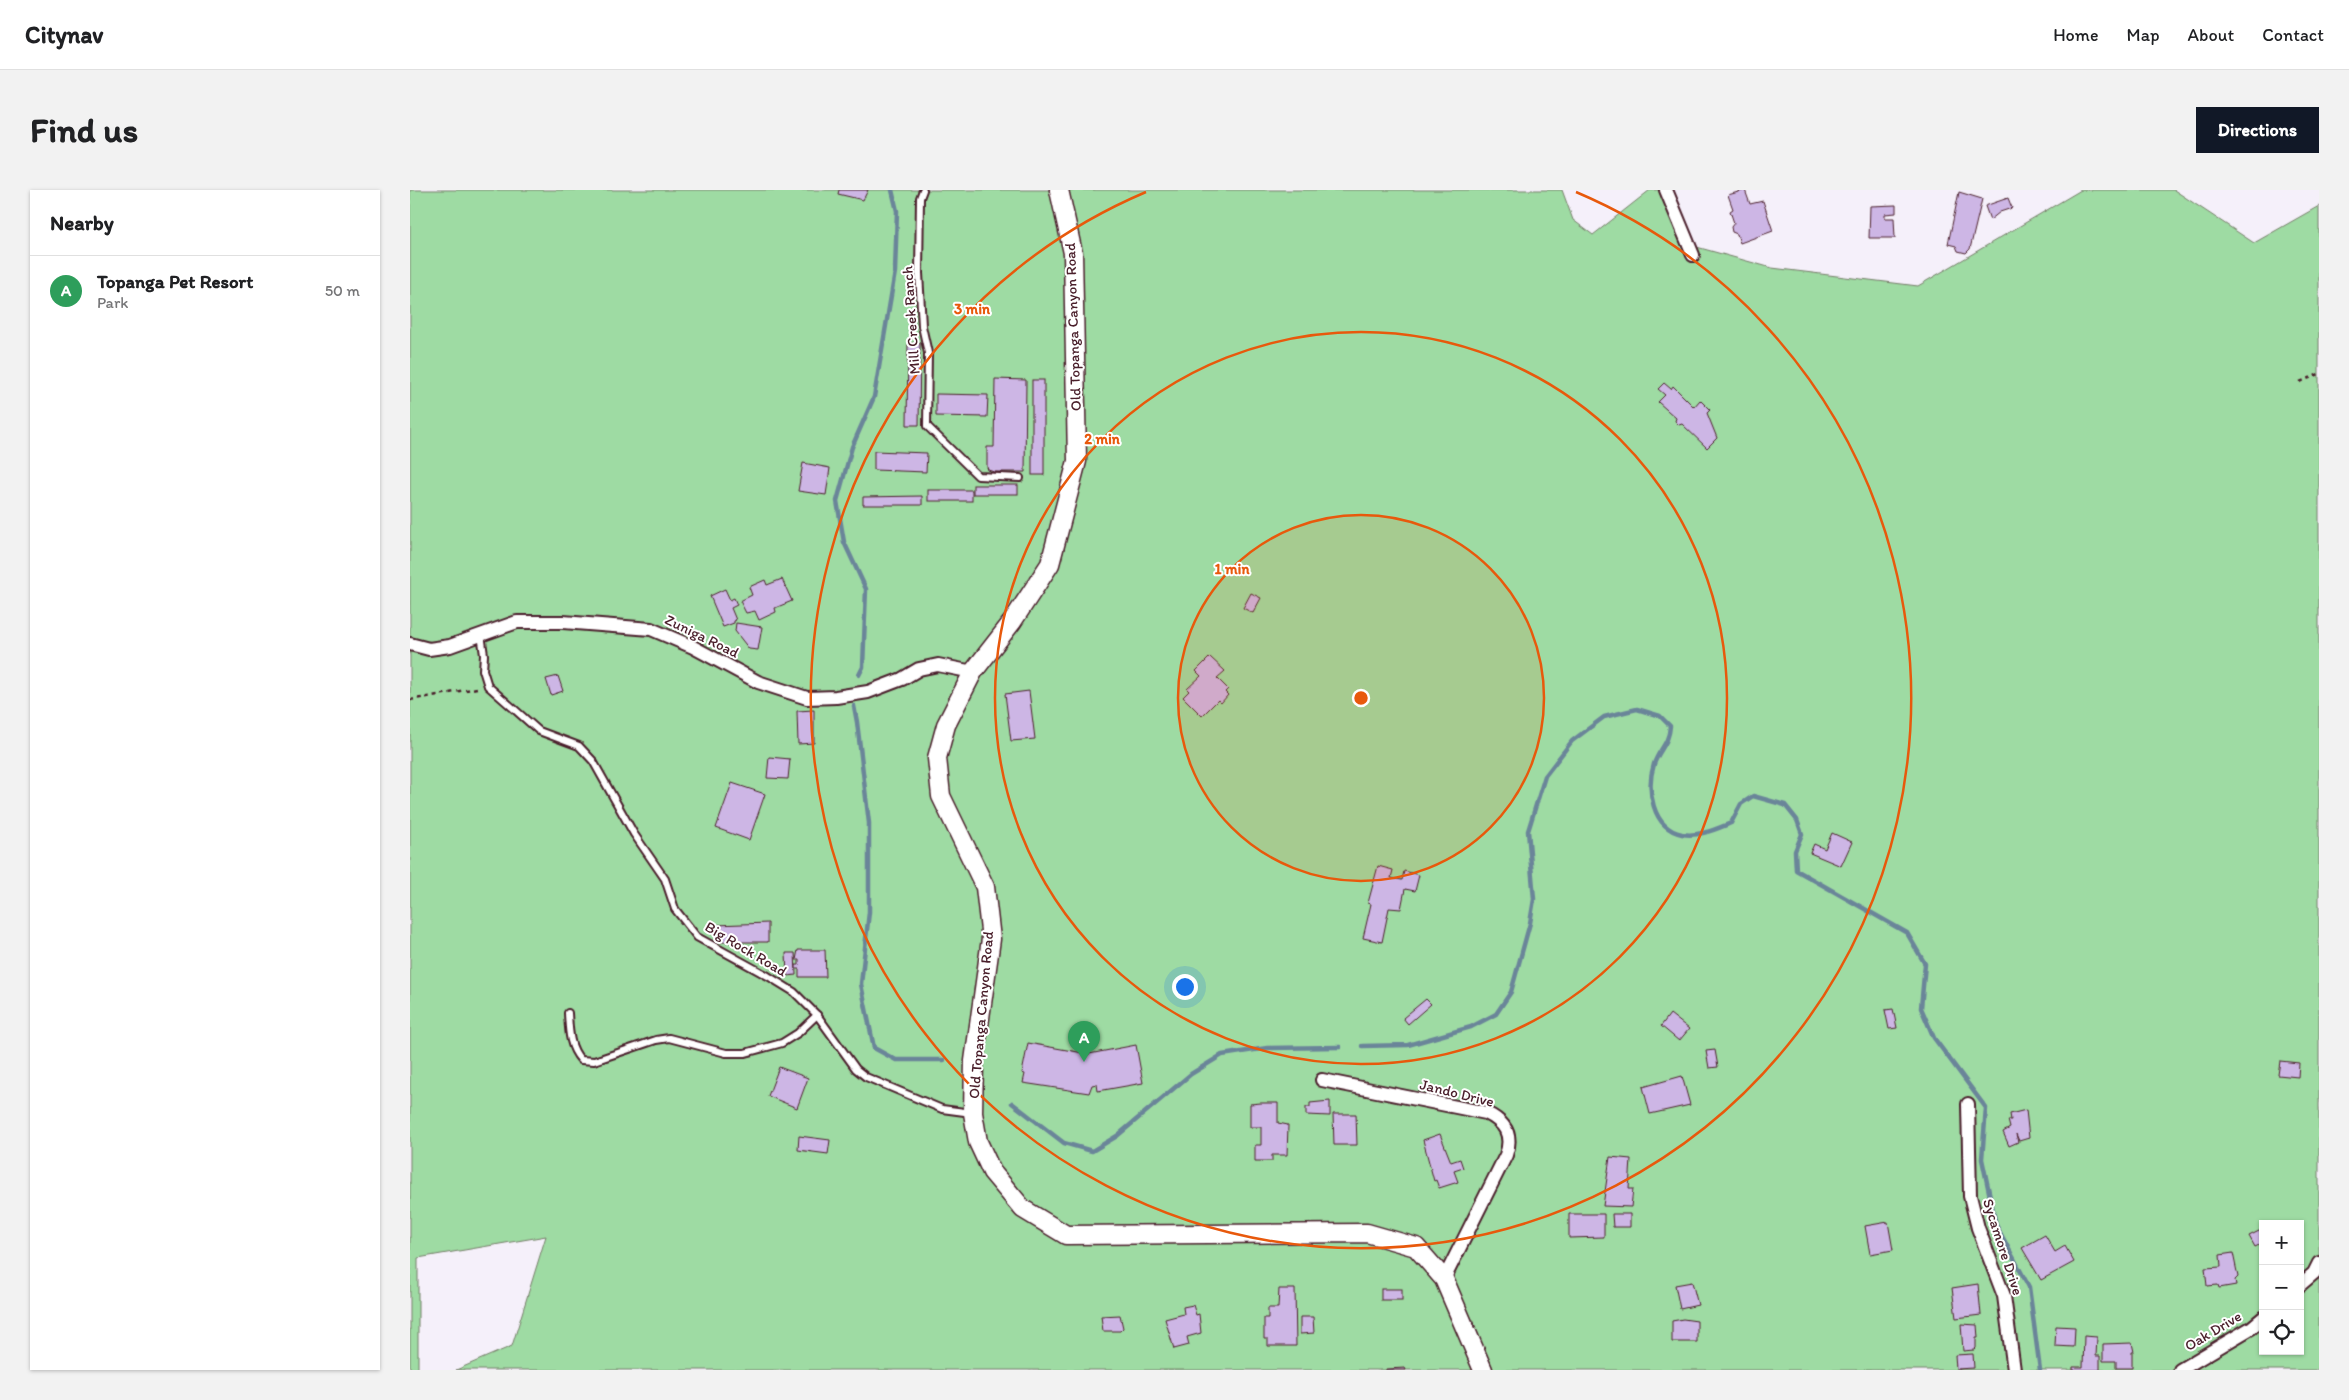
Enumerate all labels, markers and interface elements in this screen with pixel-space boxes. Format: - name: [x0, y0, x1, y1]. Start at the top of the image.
- text: Citynav: [25, 20, 103, 49]
- text: Home: [2053, 24, 2099, 46]
- text: Map: [2127, 24, 2160, 46]
- text: About: [2188, 24, 2234, 46]
- text: Contact: [2262, 24, 2324, 46]
- button: Directions: [2196, 107, 2319, 153]
- text: Find us: [30, 109, 138, 151]
- text: Nearby: [50, 210, 114, 235]
- street label: Old Topanga Canyon Road: [1061, 243, 1085, 411]
- street label: Mill Creek Ranch: [898, 265, 924, 375]
- text: Topanga Pet Resort: [97, 270, 253, 293]
- text: A: [61, 281, 71, 300]
- text: 50 m: [325, 281, 360, 300]
- text: Park: [97, 293, 128, 312]
- text: 3 min: [954, 300, 991, 318]
- text: 2 min: [1084, 430, 1121, 448]
- text: 1 min: [1215, 560, 1250, 578]
- street label: Zuniga Road: [662, 610, 742, 662]
- centre of rings: [1352, 689, 1370, 707]
- street label: Big Rock Road: [702, 917, 791, 981]
- street label: Old Topanga Canyon Road: [965, 930, 997, 1100]
- your location: [1172, 974, 1198, 1000]
- pin: A: [1068, 1021, 1100, 1062]
- street label: Jando Drive: [1418, 1075, 1496, 1111]
- street label: Sycamore Drive: [1979, 1197, 2027, 1297]
- map controls: [2259, 1220, 2304, 1355]
- button: +: [2259, 1220, 2304, 1265]
- button: −: [2259, 1265, 2304, 1310]
- street label: Oak Drive: [2181, 1307, 2245, 1355]
- button: locate: [2259, 1310, 2304, 1355]

